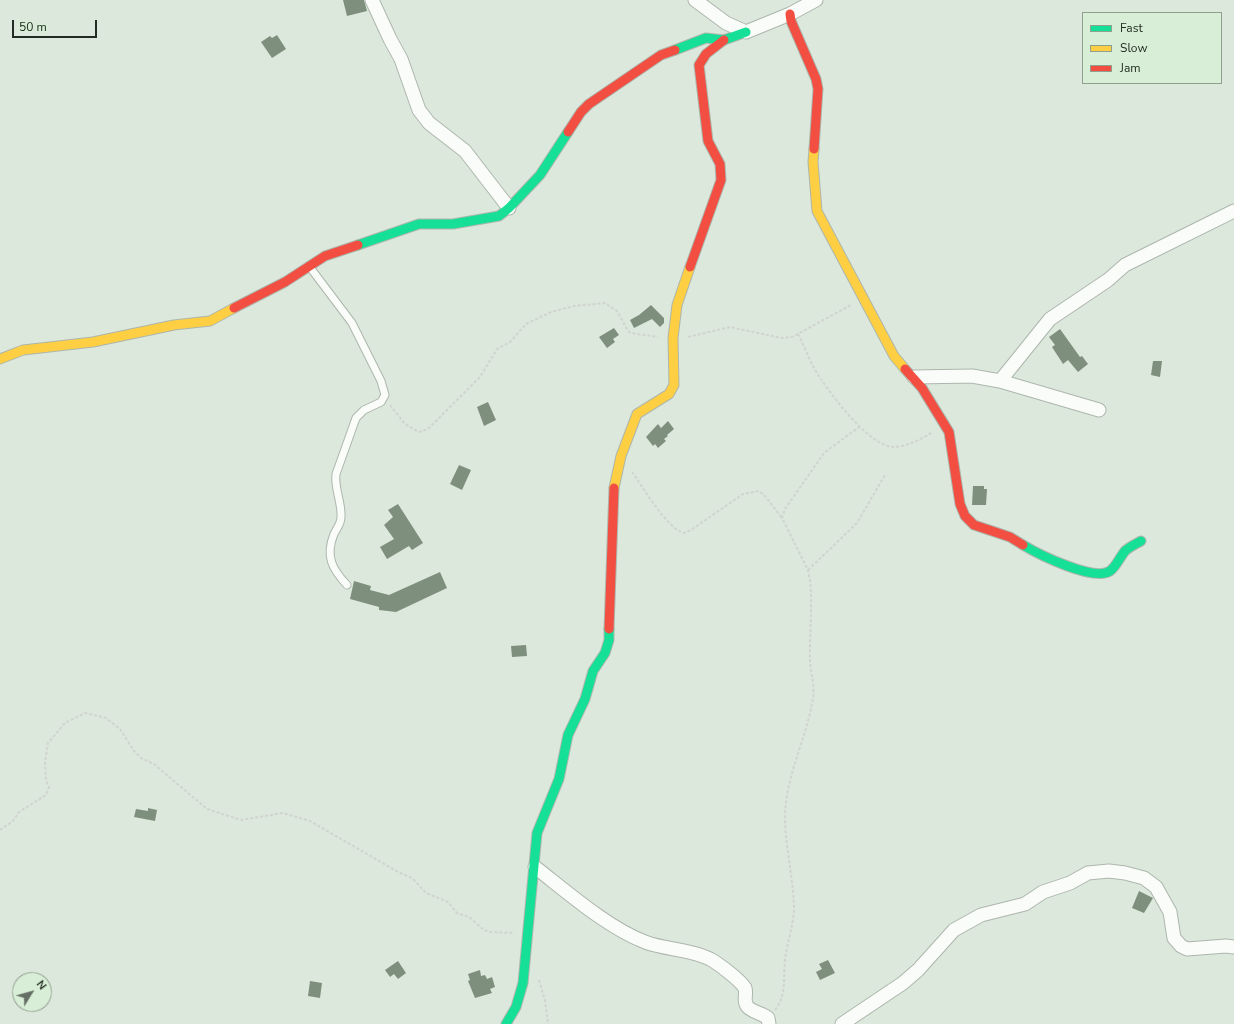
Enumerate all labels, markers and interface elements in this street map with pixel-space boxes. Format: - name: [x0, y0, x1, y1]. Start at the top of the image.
- scale bar: [14, 12, 99, 38]
- legend: [1082, 12, 1222, 84]
- text: 50 m: [19, 19, 47, 35]
- text: Fast: [1120, 20, 1143, 36]
- text: Slow: [1120, 40, 1148, 56]
- text: Jam: [1120, 60, 1141, 76]
- north arrow: [12, 972, 52, 1012]
- text: N: [33, 977, 50, 993]

